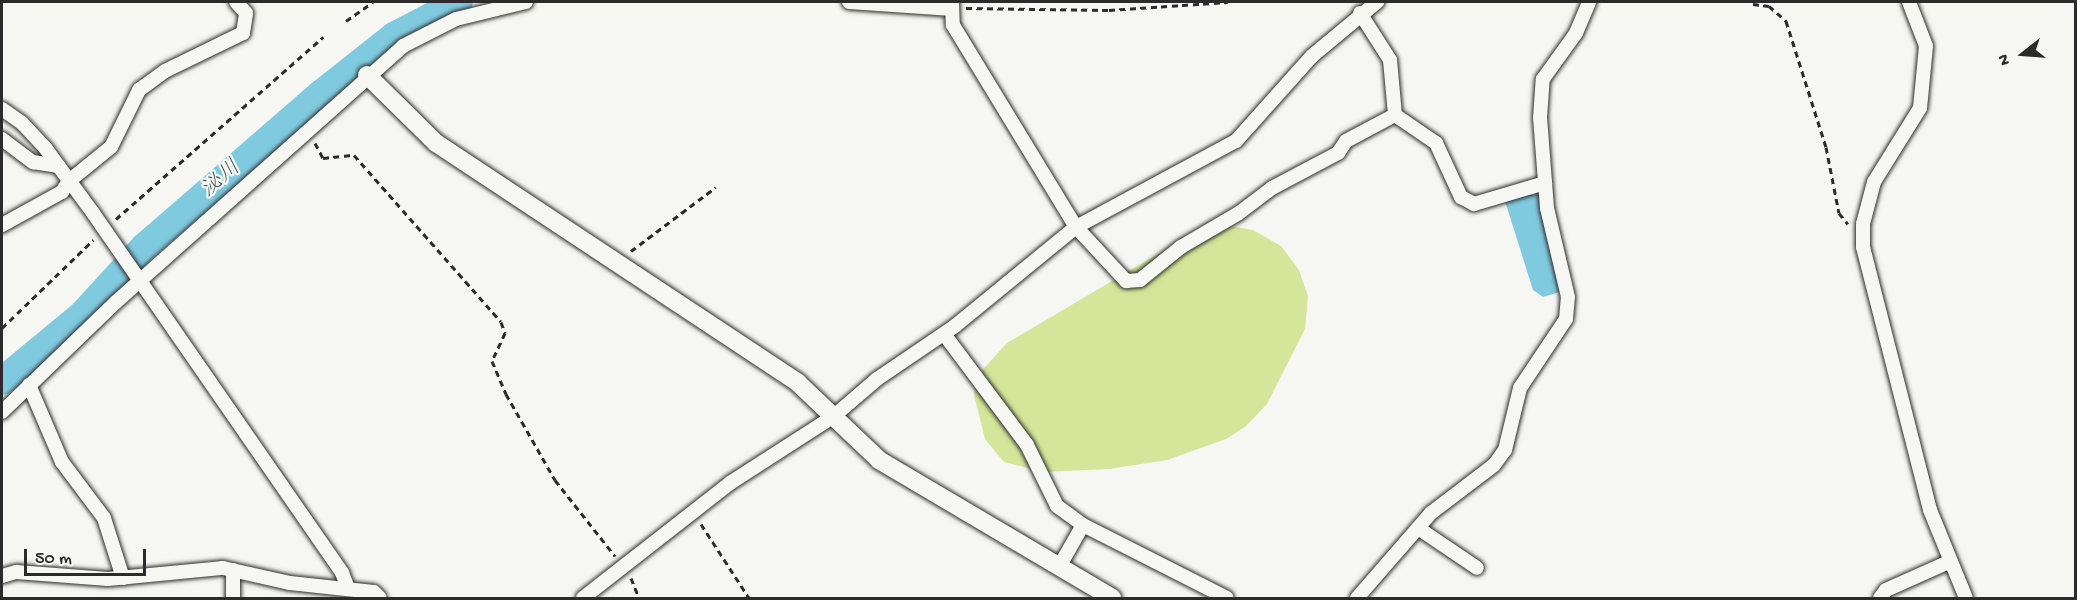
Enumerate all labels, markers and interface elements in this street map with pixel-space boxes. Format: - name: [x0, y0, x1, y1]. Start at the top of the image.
- north arrow: [1993, 24, 2053, 84]
- text: N: [1995, 52, 2016, 67]
- water label: 泌川: [197, 156, 247, 204]
- scale bar: [27, 537, 148, 575]
- text: 50 m: [35, 549, 72, 570]

